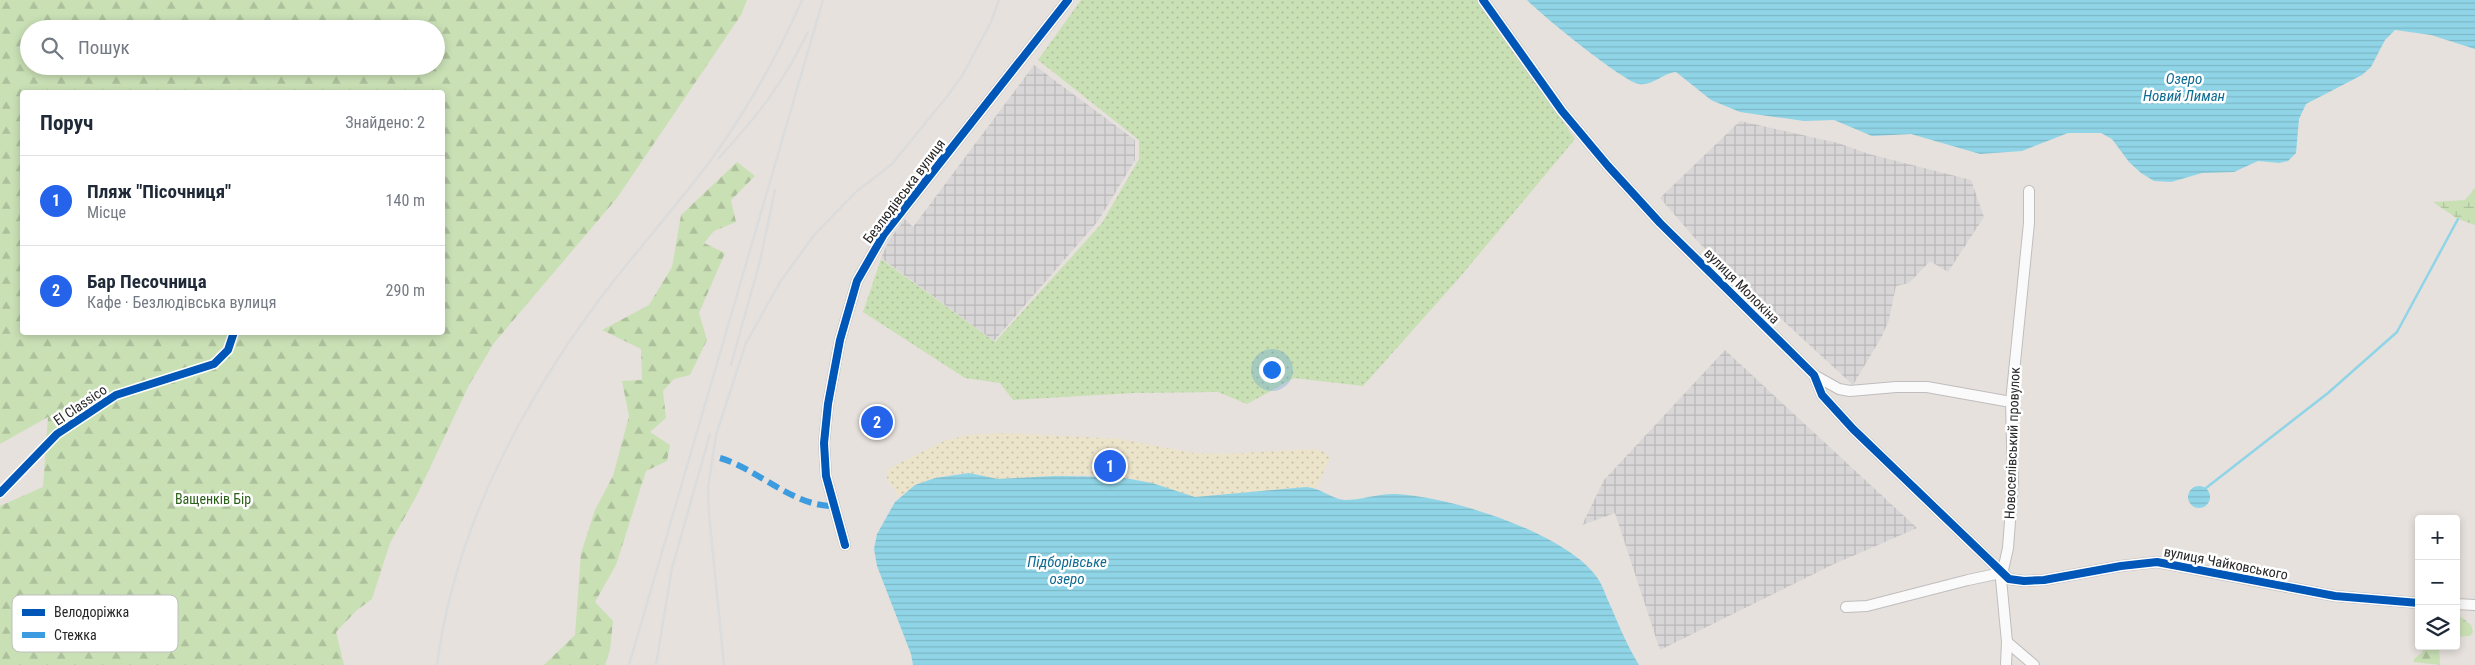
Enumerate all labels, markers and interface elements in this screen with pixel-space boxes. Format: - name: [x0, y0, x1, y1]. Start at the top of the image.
- search box: [20, 20, 445, 75]
- icon: search: [38, 34, 66, 62]
- text: Пошук: [78, 36, 130, 59]
- water label: Озеро Новий Лиман: [2143, 70, 2225, 105]
- text: Поруч: [40, 111, 93, 135]
- text: Знайдено: 2: [345, 113, 425, 132]
- street label: Безлюдівська вулиця: [860, 136, 948, 246]
- text: Пляж "Пісочниця": [87, 180, 231, 203]
- text: 1: [52, 191, 60, 210]
- text: 140 m: [386, 191, 425, 210]
- text: Місце: [87, 203, 126, 222]
- street label: вулиця Молокіна: [1701, 245, 1783, 327]
- text: Бар Песочница: [87, 270, 207, 293]
- text: 2: [52, 281, 60, 300]
- text: 290 m: [386, 281, 425, 300]
- text: Кафе · Безлюдівська вулиця: [87, 293, 276, 312]
- your location: [1259, 357, 1285, 383]
- street label: Новоселівський провулок: [2001, 366, 2023, 519]
- street label: El Classico: [50, 381, 110, 429]
- pin: 2: [861, 403, 893, 441]
- pin: 1: [1094, 447, 1126, 485]
- park label: Ващенків Бір: [175, 491, 251, 507]
- map controls: [2415, 515, 2460, 650]
- button: +: [2415, 515, 2460, 560]
- street label: вулиця Чайковського: [2163, 543, 2289, 583]
- water label: Підборівське озеро: [1027, 553, 1107, 588]
- button: −: [2415, 560, 2460, 605]
- legend: [12, 595, 178, 652]
- text: Велодоріжка: [54, 604, 129, 620]
- button: layers: [2415, 605, 2460, 650]
- text: Стежка: [54, 627, 97, 643]

